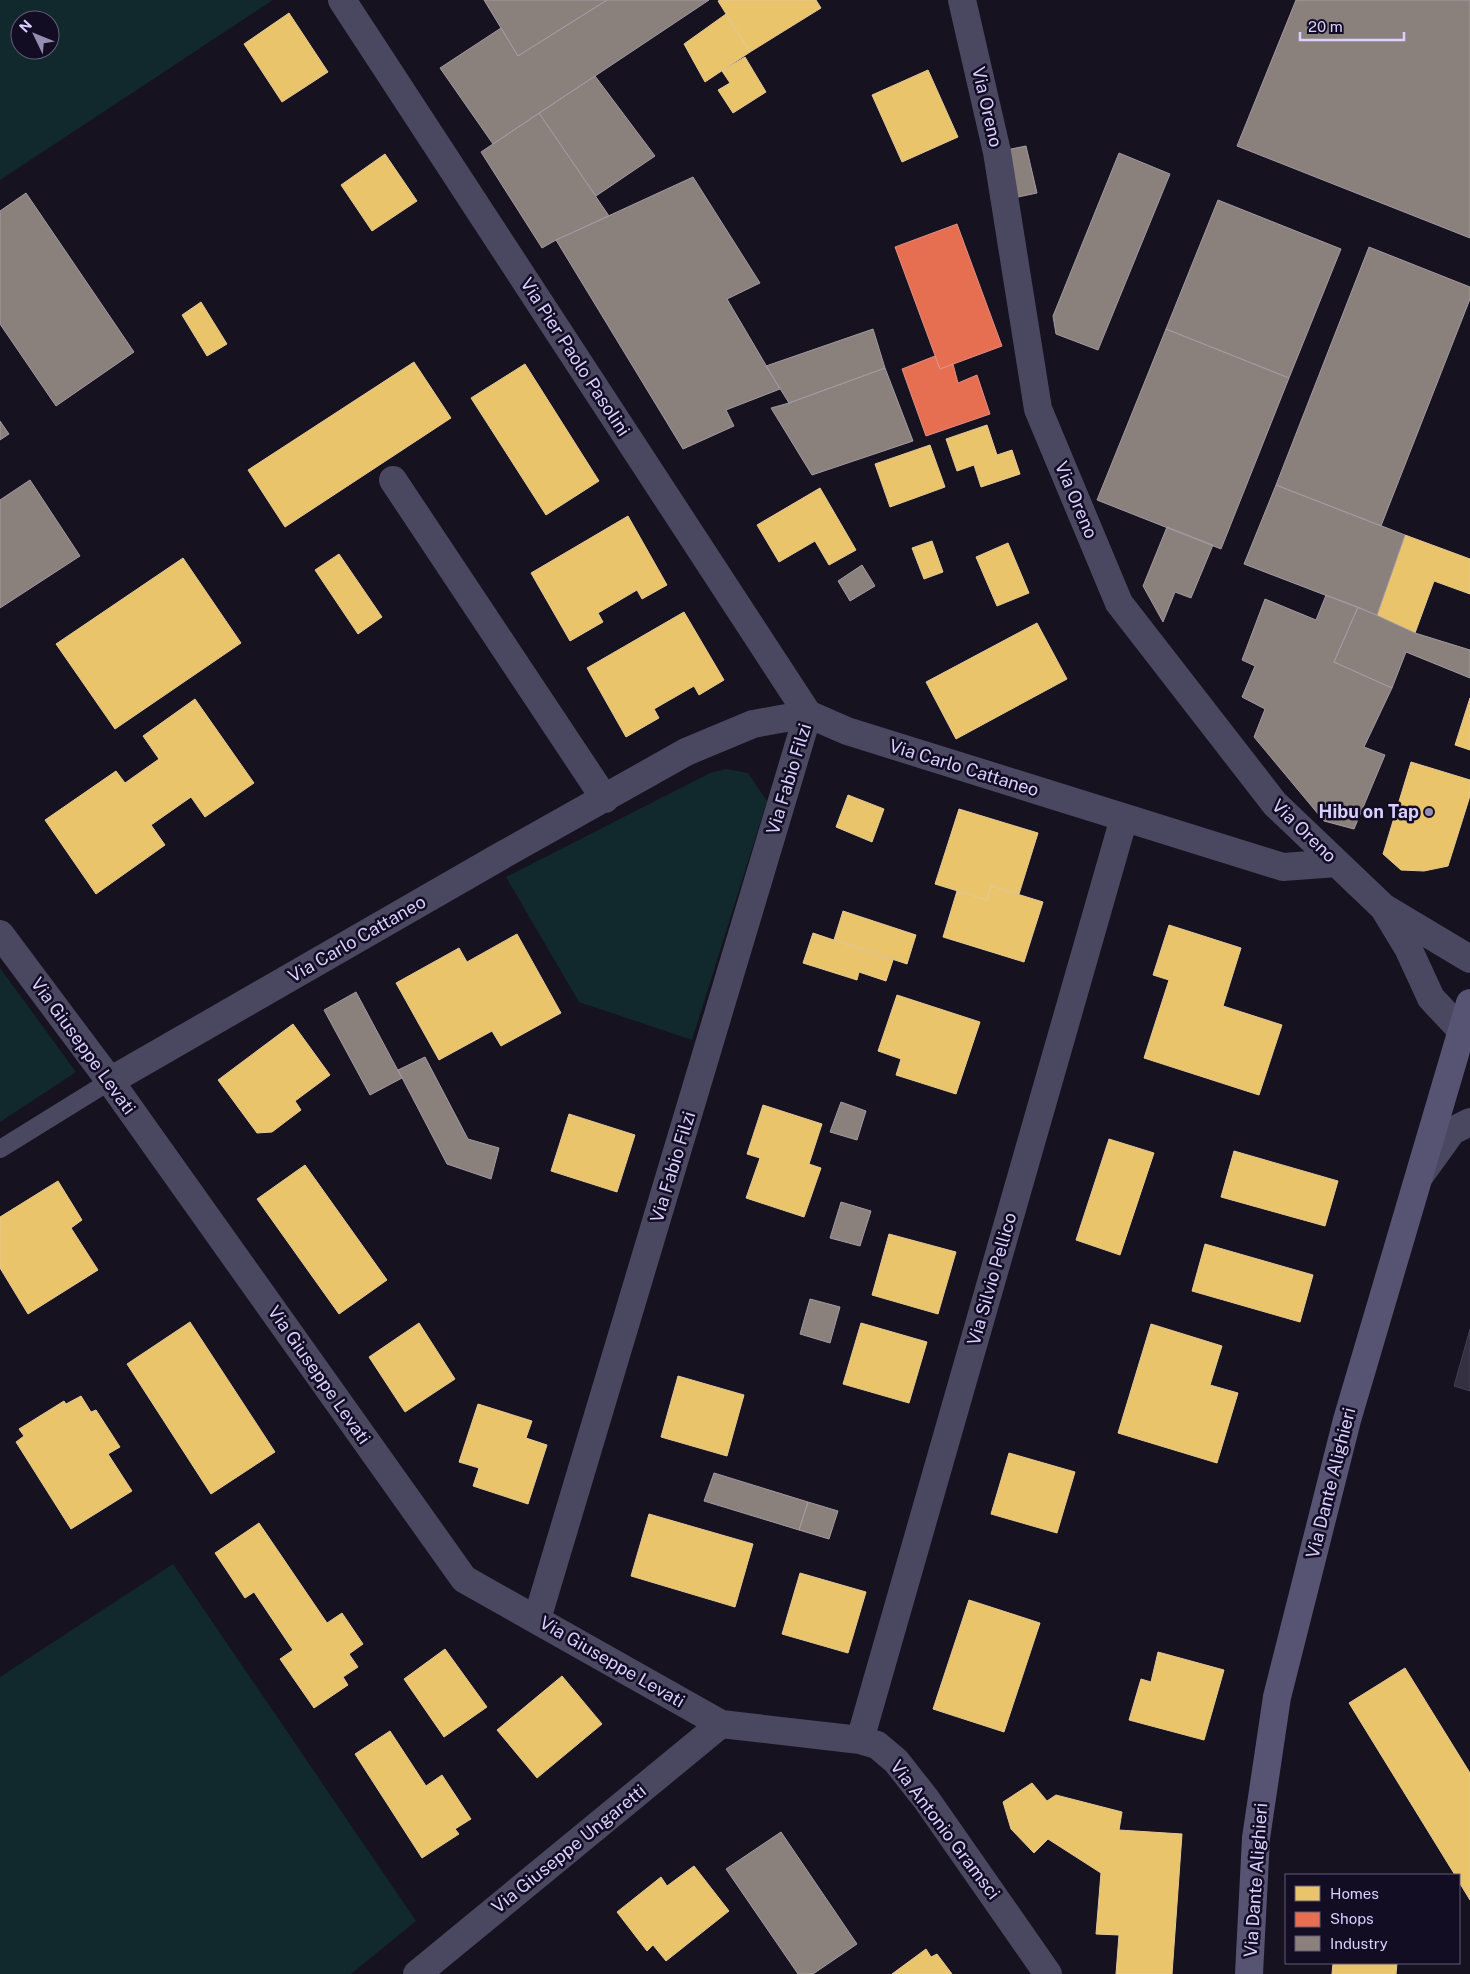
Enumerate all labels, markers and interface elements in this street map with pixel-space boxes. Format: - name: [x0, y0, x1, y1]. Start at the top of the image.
- north arrow: [10, 10, 60, 60]
- scale bar: [1300, 10, 1404, 42]
- text: N: [16, 17, 35, 36]
- text: 20 m: [1308, 18, 1343, 35]
- street label: Via Oreno: [968, 65, 1007, 149]
- street label: Via Pier Paolo Pasolini: [516, 274, 634, 440]
- street label: Via Oreno: [1051, 458, 1102, 541]
- street label: Via Fabio Filzi: [762, 721, 815, 837]
- street label: Via Carlo Cattaneo: [887, 735, 1041, 800]
- street label: Via Oreno: [1268, 795, 1341, 867]
- place label: Hibu on Tap: [1319, 801, 1419, 822]
- marker: Hibu on Tap: [1423, 806, 1435, 818]
- street label: Via Carlo Cattaneo: [284, 891, 429, 986]
- street label: Via Giuseppe Levati: [27, 973, 140, 1118]
- street label: Via Fabio Filzi: [646, 1109, 699, 1225]
- street label: Via Silvio Pellico: [963, 1210, 1020, 1348]
- street label: Via Giuseppe Levati: [264, 1301, 375, 1448]
- street label: Via Dante Alighieri: [1302, 1405, 1359, 1561]
- street label: Via Giuseppe Levati: [536, 1611, 689, 1712]
- street label: Via Antonio Gramsci: [886, 1756, 1004, 1903]
- street label: Via Giuseppe Ungaretti: [487, 1780, 650, 1917]
- street label: Via Dante Alighieri: [1240, 1802, 1271, 1958]
- legend: [1285, 1874, 1460, 1964]
- text: Homes: [1330, 1885, 1379, 1902]
- text: Shops: [1330, 1910, 1374, 1927]
- text: Industry: [1330, 1935, 1388, 1952]

